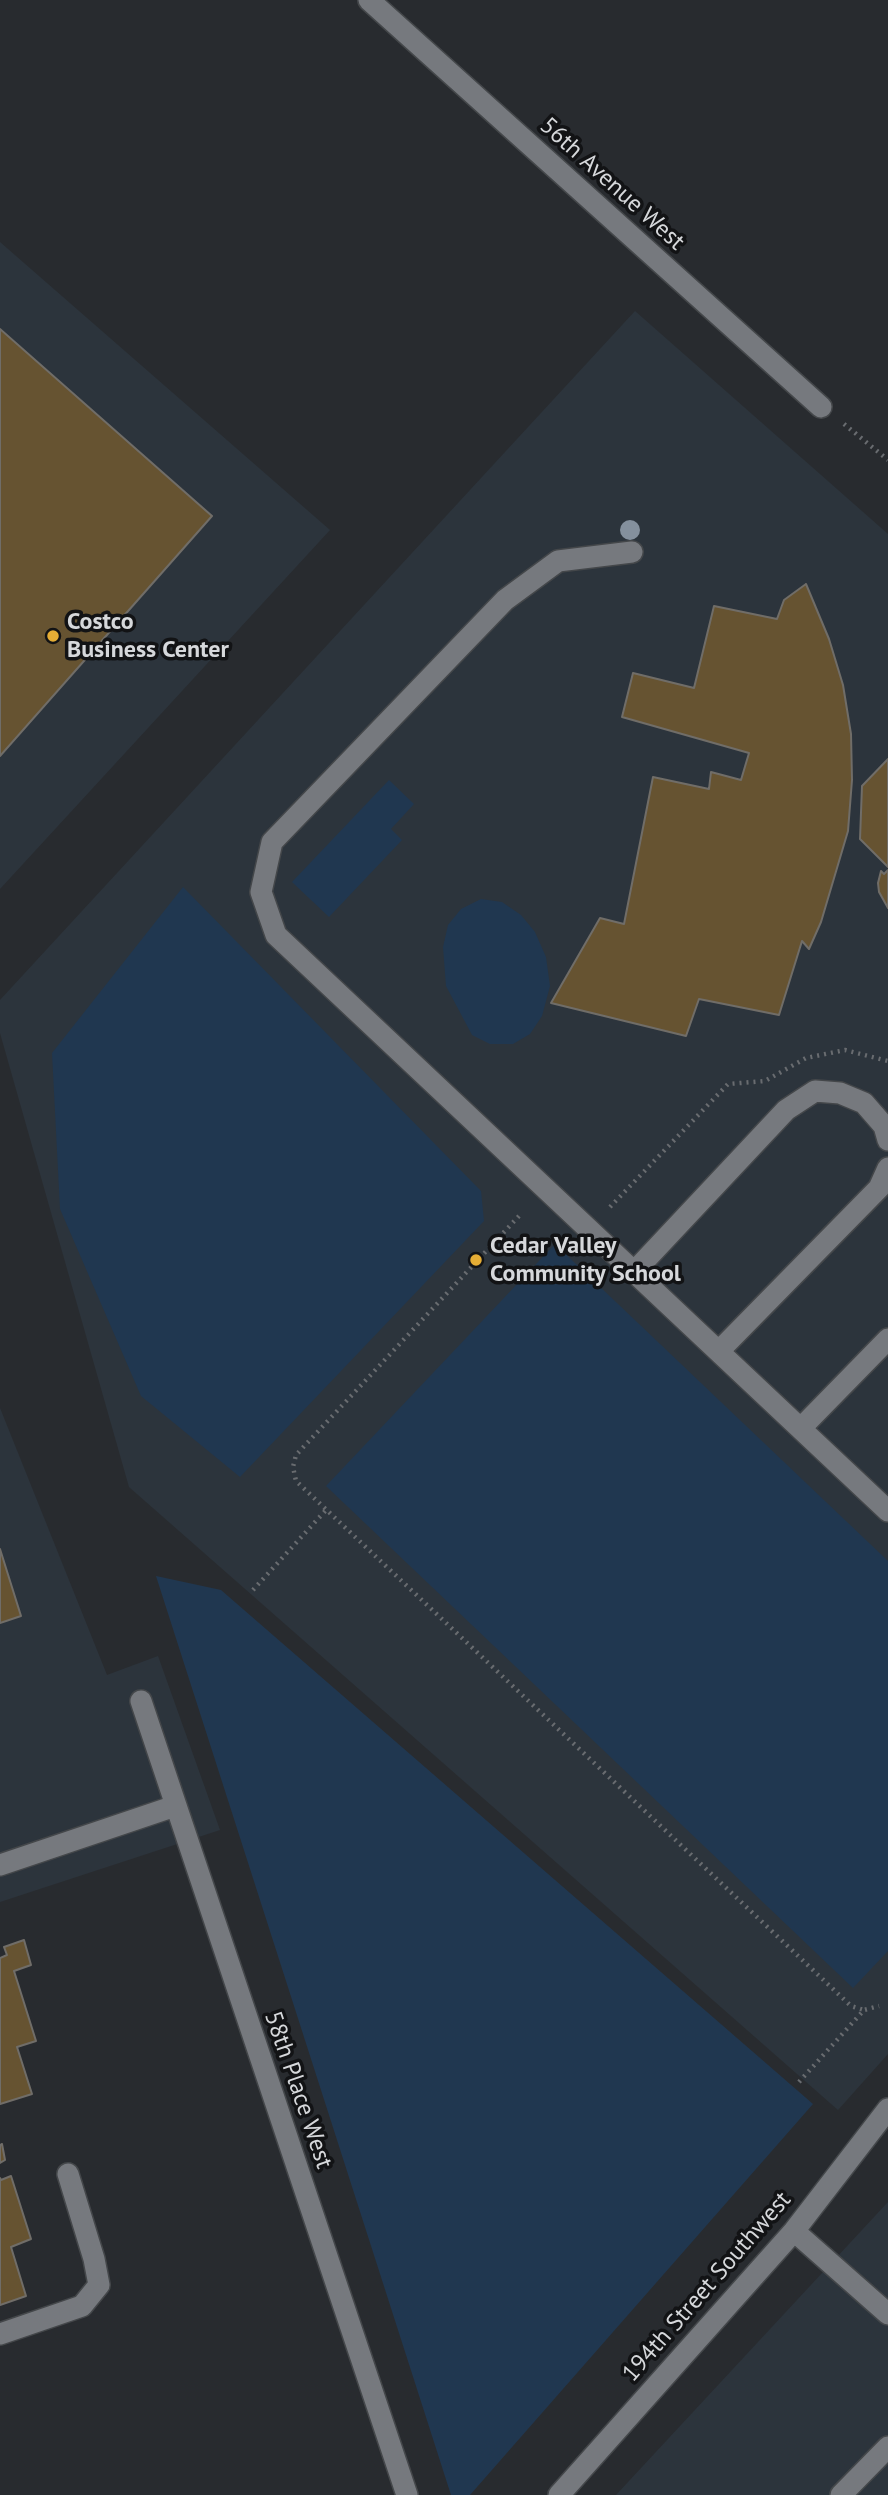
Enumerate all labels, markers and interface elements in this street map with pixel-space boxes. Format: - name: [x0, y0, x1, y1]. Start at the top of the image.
- street label: 56th Avenue West: [534, 112, 690, 256]
- place label: Costco Business Center: [67, 608, 229, 664]
- marker: Costco Business Center: [45, 628, 61, 644]
- place label: Cedar Valley Community School: [490, 1232, 681, 1288]
- marker: Cedar Valley Community School: [468, 1252, 484, 1268]
- street label: 58th Place West: [258, 2008, 338, 2172]
- street label: 194th Street Southwest: [617, 2186, 797, 2388]

